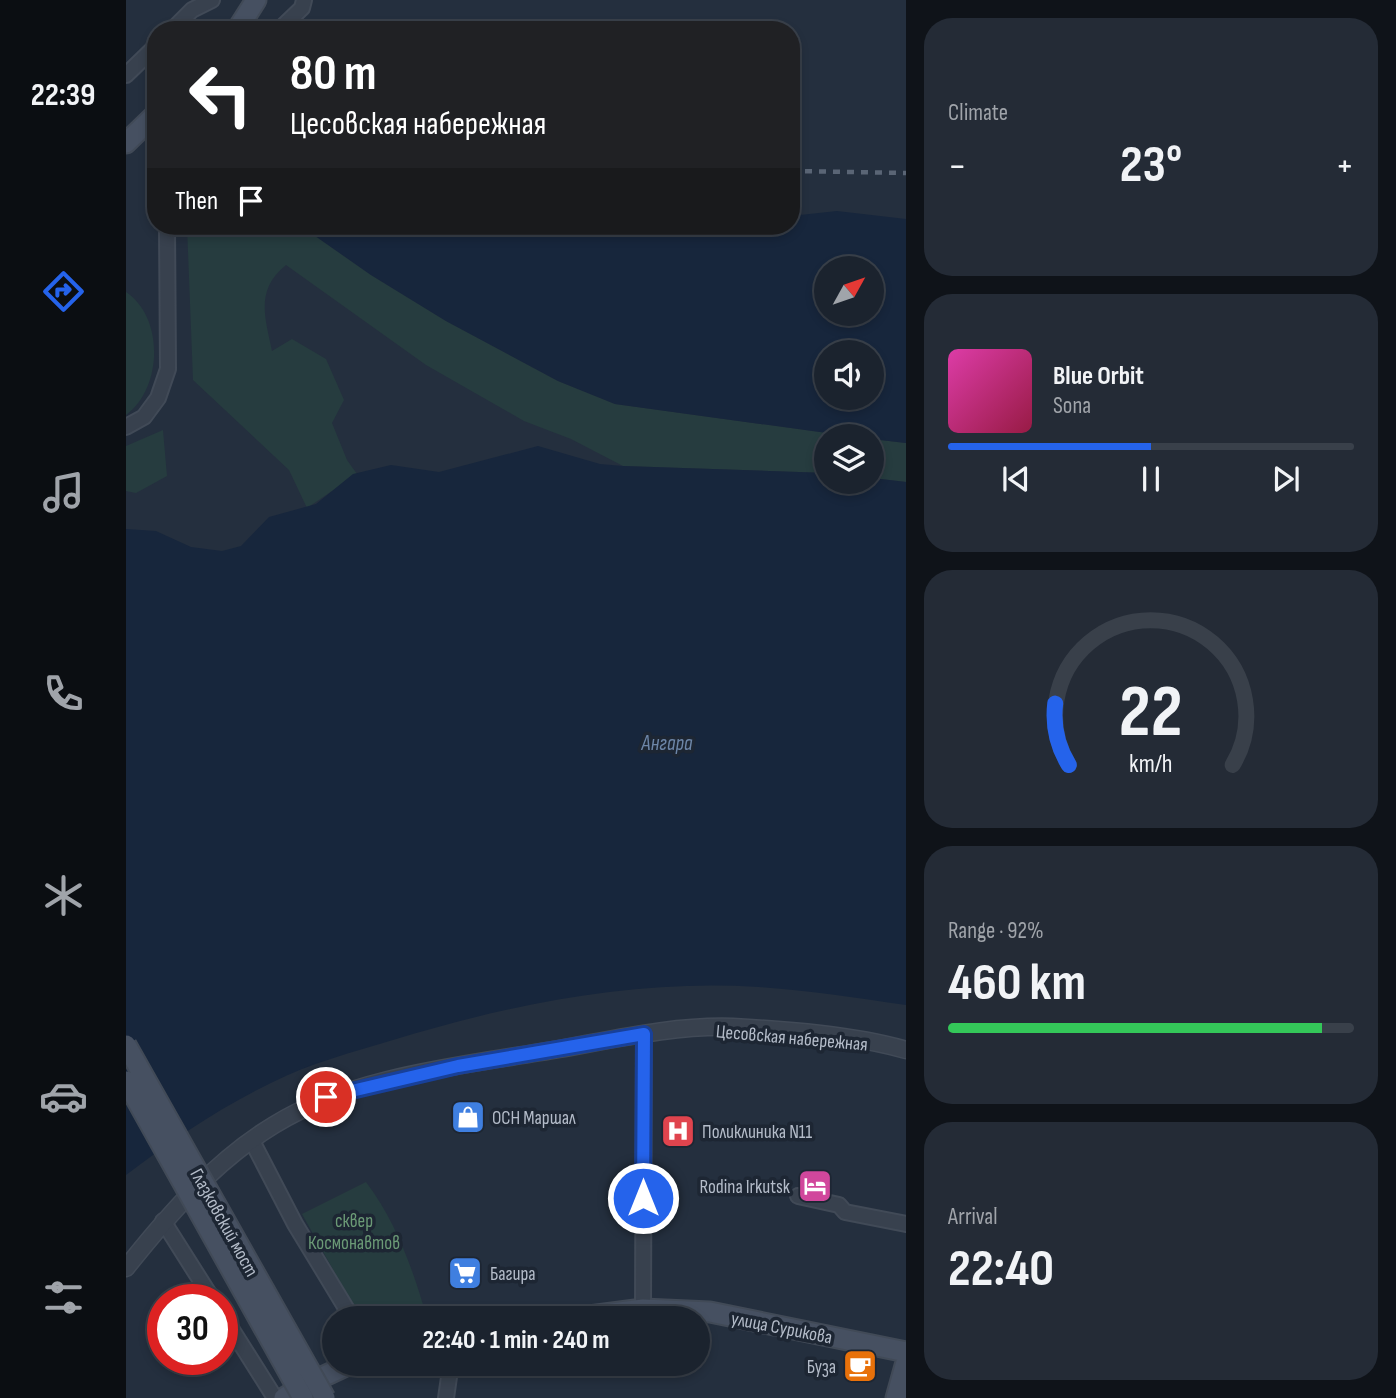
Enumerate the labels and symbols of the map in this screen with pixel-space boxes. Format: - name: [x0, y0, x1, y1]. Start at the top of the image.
- north arrow: [814, 256, 884, 326]
- water label: Ангара: [641, 731, 693, 756]
- street label: Цесовская набережная: [715, 1020, 869, 1057]
- pin: [296, 1067, 356, 1127]
- shop icon: ОСН Маршал: [449, 1098, 487, 1136]
- place label: ОСН Маршал: [492, 1107, 576, 1130]
- hospital icon: Поликлиника N11: [659, 1112, 697, 1150]
- place label: Поликлиника N11: [702, 1121, 813, 1144]
- position arrow: [606, 1161, 680, 1235]
- street label: Глазковский мост: [185, 1165, 263, 1281]
- hotel icon: Rodina Irkutsk: [796, 1167, 834, 1205]
- place label: Rodina Irkutsk: [699, 1176, 791, 1199]
- park label: сквер Космонавтов: [308, 1210, 400, 1255]
- supermarket icon: Багира: [446, 1254, 484, 1292]
- place label: Багира: [490, 1263, 536, 1286]
- speed limit sign: 30: [147, 1284, 238, 1375]
- street label: улица Сурикова: [729, 1307, 834, 1350]
- cafe icon: Буза: [841, 1347, 879, 1385]
- place label: Буза: [807, 1356, 836, 1379]

